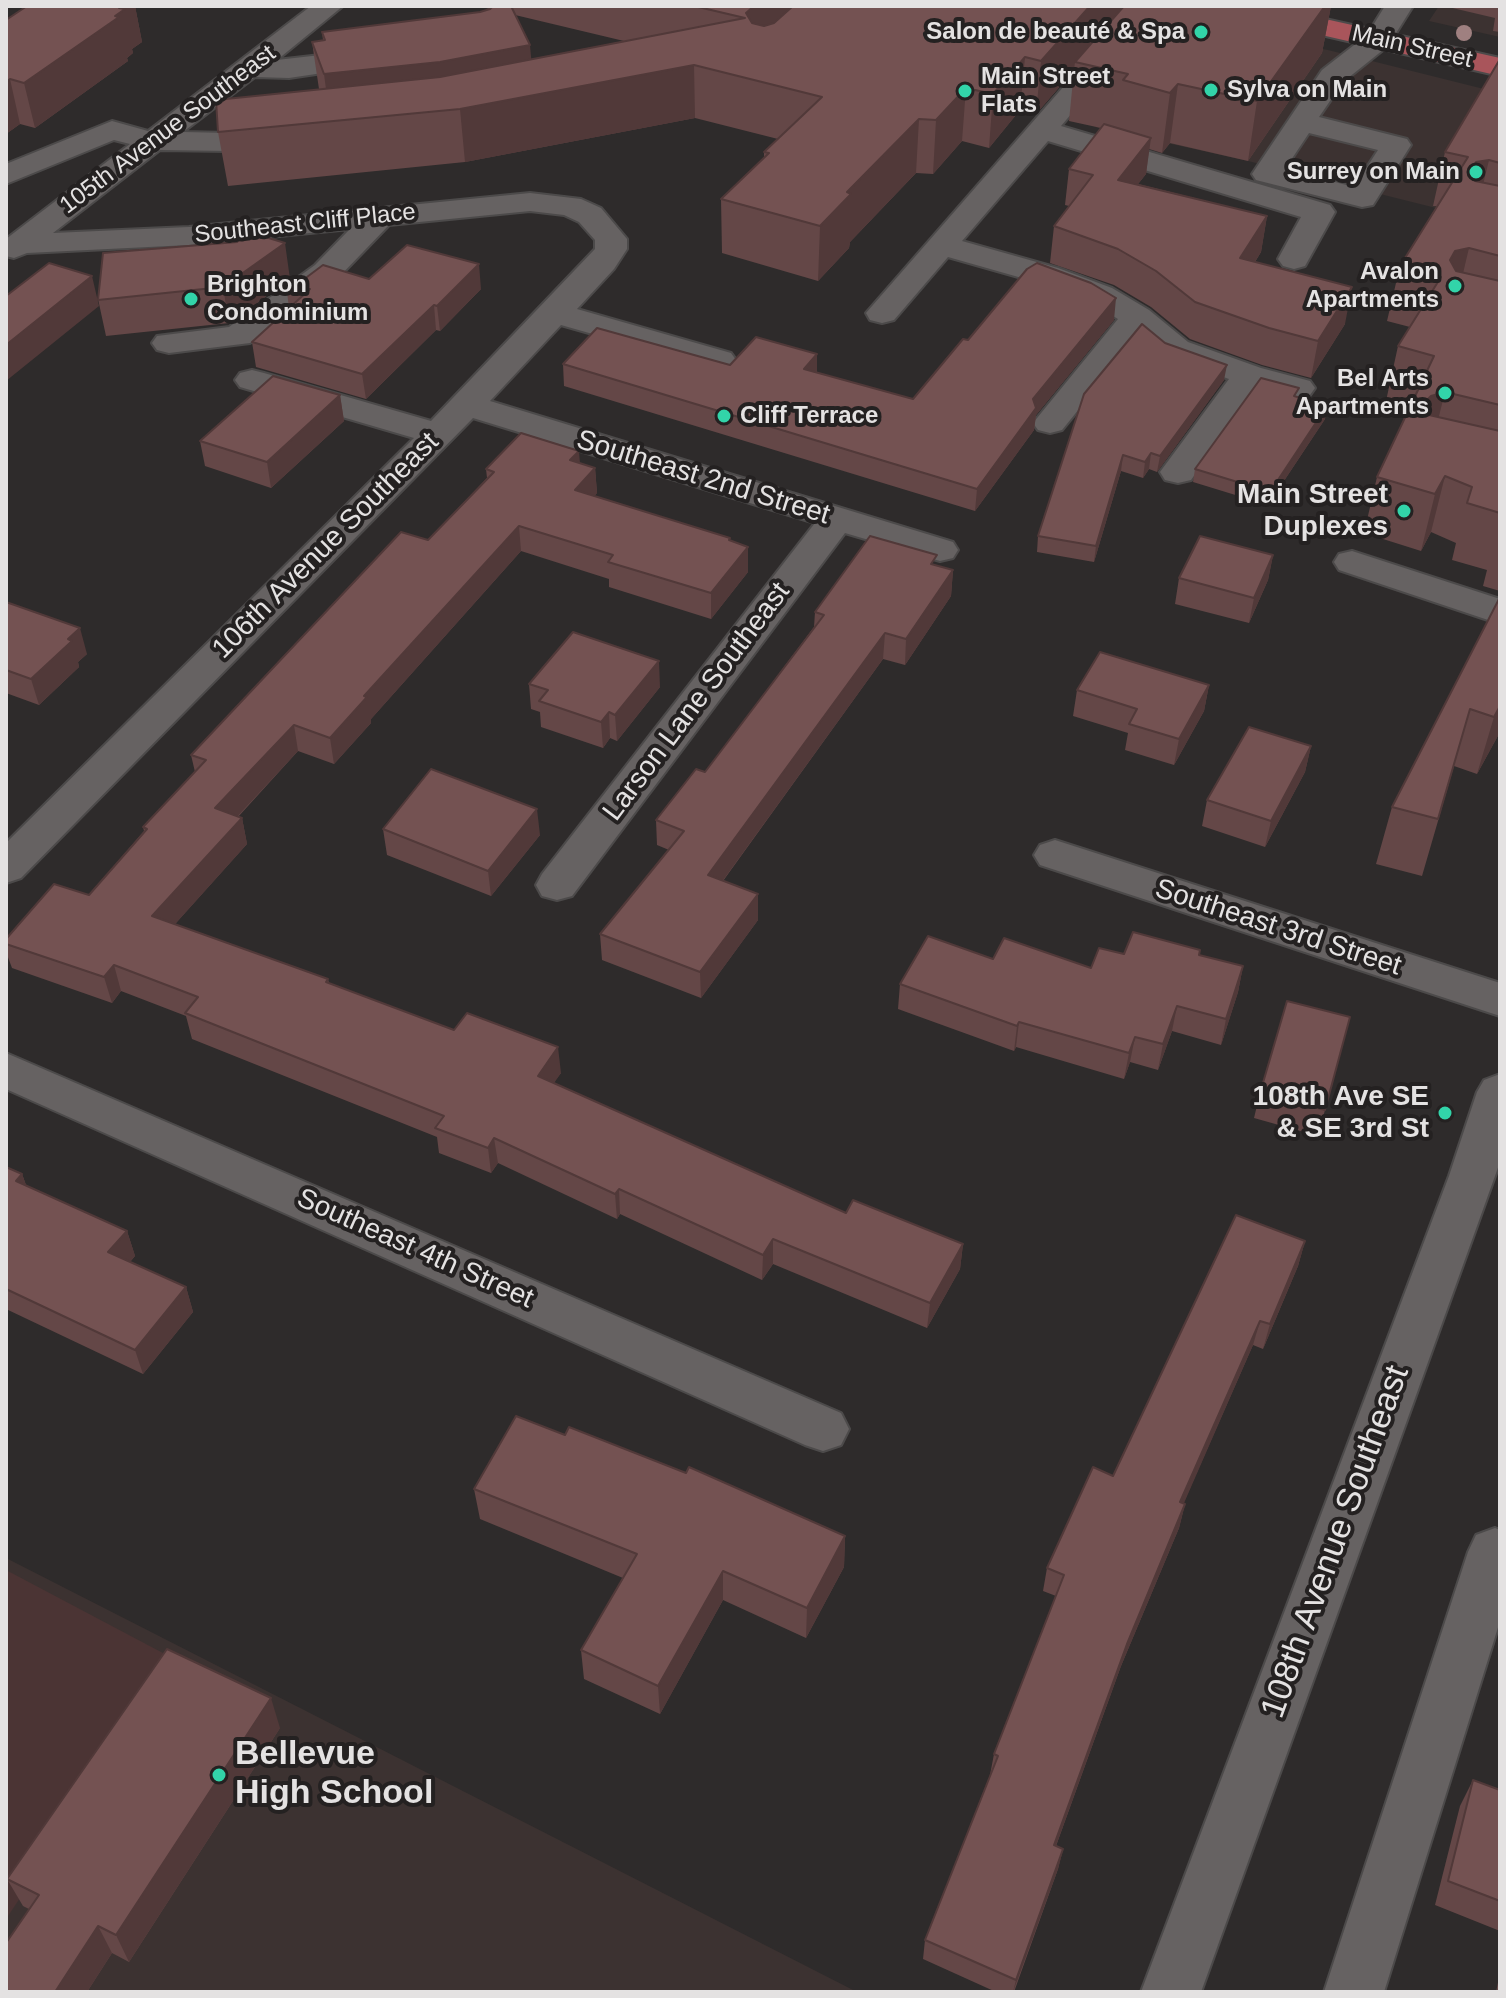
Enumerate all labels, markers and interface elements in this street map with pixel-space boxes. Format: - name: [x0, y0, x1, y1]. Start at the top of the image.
- place label: Salon de beauté & Spa: [926, 18, 1185, 46]
- street label: Main Street: [1349, 19, 1475, 75]
- marker: Salon de beauté & Spa: [1192, 23, 1210, 41]
- street label: 105th Avenue Southeast: [55, 40, 281, 220]
- place label: Main Street Flats: [981, 63, 1110, 119]
- place label: Sylva on Main: [1227, 76, 1387, 104]
- marker: Sylva on Main: [1202, 81, 1220, 99]
- marker: Main Street Flats: [956, 82, 974, 100]
- place label: Surrey on Main: [1287, 158, 1460, 186]
- marker: Surrey on Main: [1467, 163, 1485, 181]
- street label: Southeast Cliff Place: [193, 198, 417, 250]
- place label: Avalon Apartments: [1306, 258, 1439, 314]
- place label: Brighton Condominium: [207, 271, 368, 327]
- marker: Avalon Apartments: [1446, 277, 1464, 295]
- marker: Brighton Condominium: [182, 290, 200, 308]
- place label: Bel Arts Apartments: [1296, 365, 1429, 421]
- marker: Bel Arts Apartments: [1436, 384, 1454, 402]
- place label: Cliff Terrace: [740, 402, 878, 430]
- marker: Cliff Terrace: [715, 407, 733, 425]
- street label: Southeast 2nd Street: [572, 423, 834, 533]
- street label: 106th Avenue Southeast: [206, 426, 446, 666]
- place label: Main Street Duplexes: [1237, 478, 1388, 544]
- marker: Main Street Duplexes: [1395, 502, 1413, 520]
- street label: Larson Lane Southeast: [596, 576, 798, 828]
- street label: Southeast 3rd Street: [1151, 872, 1405, 984]
- place label: 108th Ave SE & SE 3rd St: [1253, 1080, 1429, 1146]
- marker: 108th Ave SE & SE 3rd St: [1436, 1104, 1454, 1122]
- street label: Southeast 4th Street: [292, 1182, 538, 1316]
- street label: 108th Avenue Southeast: [1253, 1360, 1419, 1724]
- place label: Bellevue High School: [235, 1735, 433, 1814]
- marker: Bellevue High School: [210, 1766, 228, 1784]

